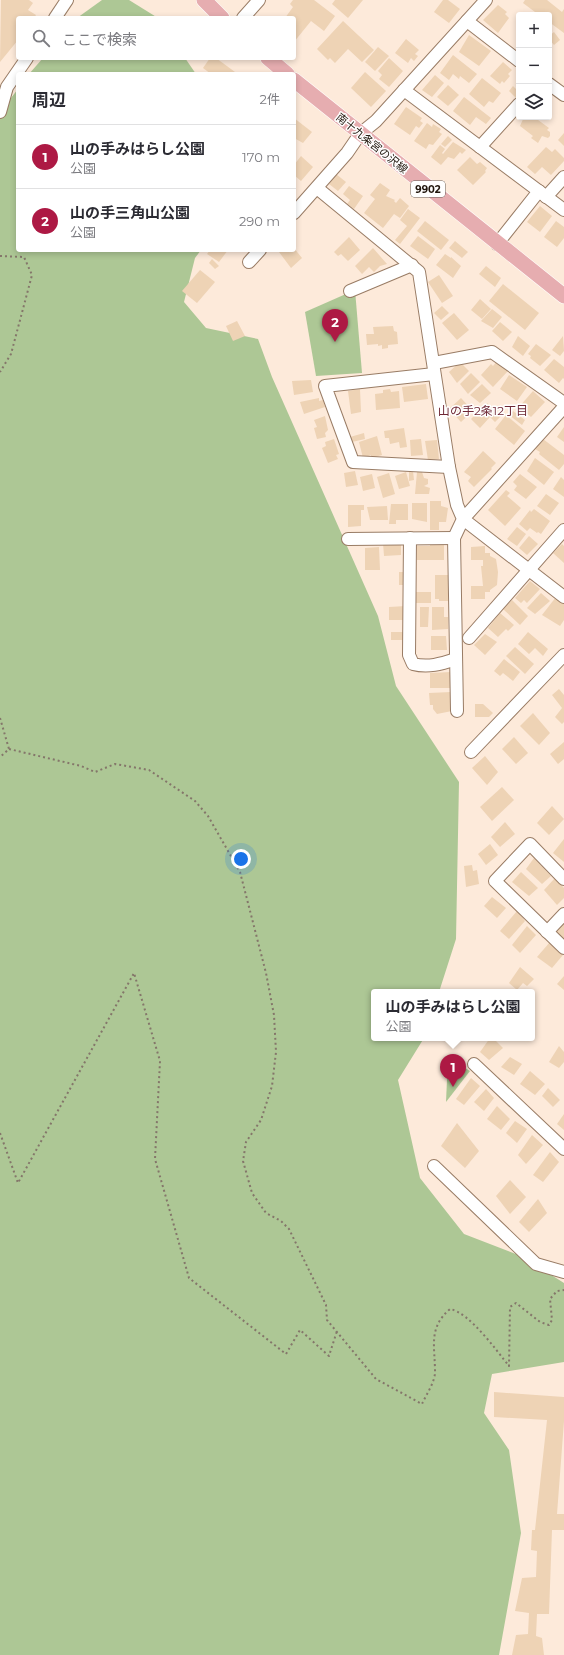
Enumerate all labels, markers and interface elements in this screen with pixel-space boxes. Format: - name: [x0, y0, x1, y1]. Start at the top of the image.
- map controls: [516, 12, 552, 120]
- button: +: [516, 12, 552, 48]
- search box: [16, 16, 296, 60]
- icon: search: [30, 27, 52, 49]
- text: ここで検索: [62, 30, 137, 49]
- button: −: [516, 48, 552, 84]
- button: layers: [516, 84, 552, 120]
- text: 周辺: [32, 90, 66, 110]
- text: 2件: [260, 91, 280, 107]
- street label: 南十九条宮の沢線: [333, 110, 411, 176]
- text: 山の手みはらし公園: [70, 139, 205, 158]
- text: 1: [42, 149, 48, 165]
- text: 170 m: [242, 149, 280, 165]
- text: 公園: [70, 160, 96, 176]
- road number: 9902: [411, 181, 445, 197]
- text: 山の手三角山公園: [70, 203, 190, 222]
- text: 2: [41, 213, 49, 229]
- text: 290 m: [239, 213, 280, 229]
- text: 公園: [70, 224, 96, 240]
- pin: 2: [322, 309, 348, 342]
- district label: 山の手2条12丁目: [438, 403, 528, 418]
- your location: [231, 849, 251, 869]
- popup: [371, 989, 535, 1041]
- text: 山の手みはらし公園: [385, 997, 521, 1016]
- text: 公園: [385, 1018, 412, 1034]
- pin: 1: [440, 1054, 466, 1087]

